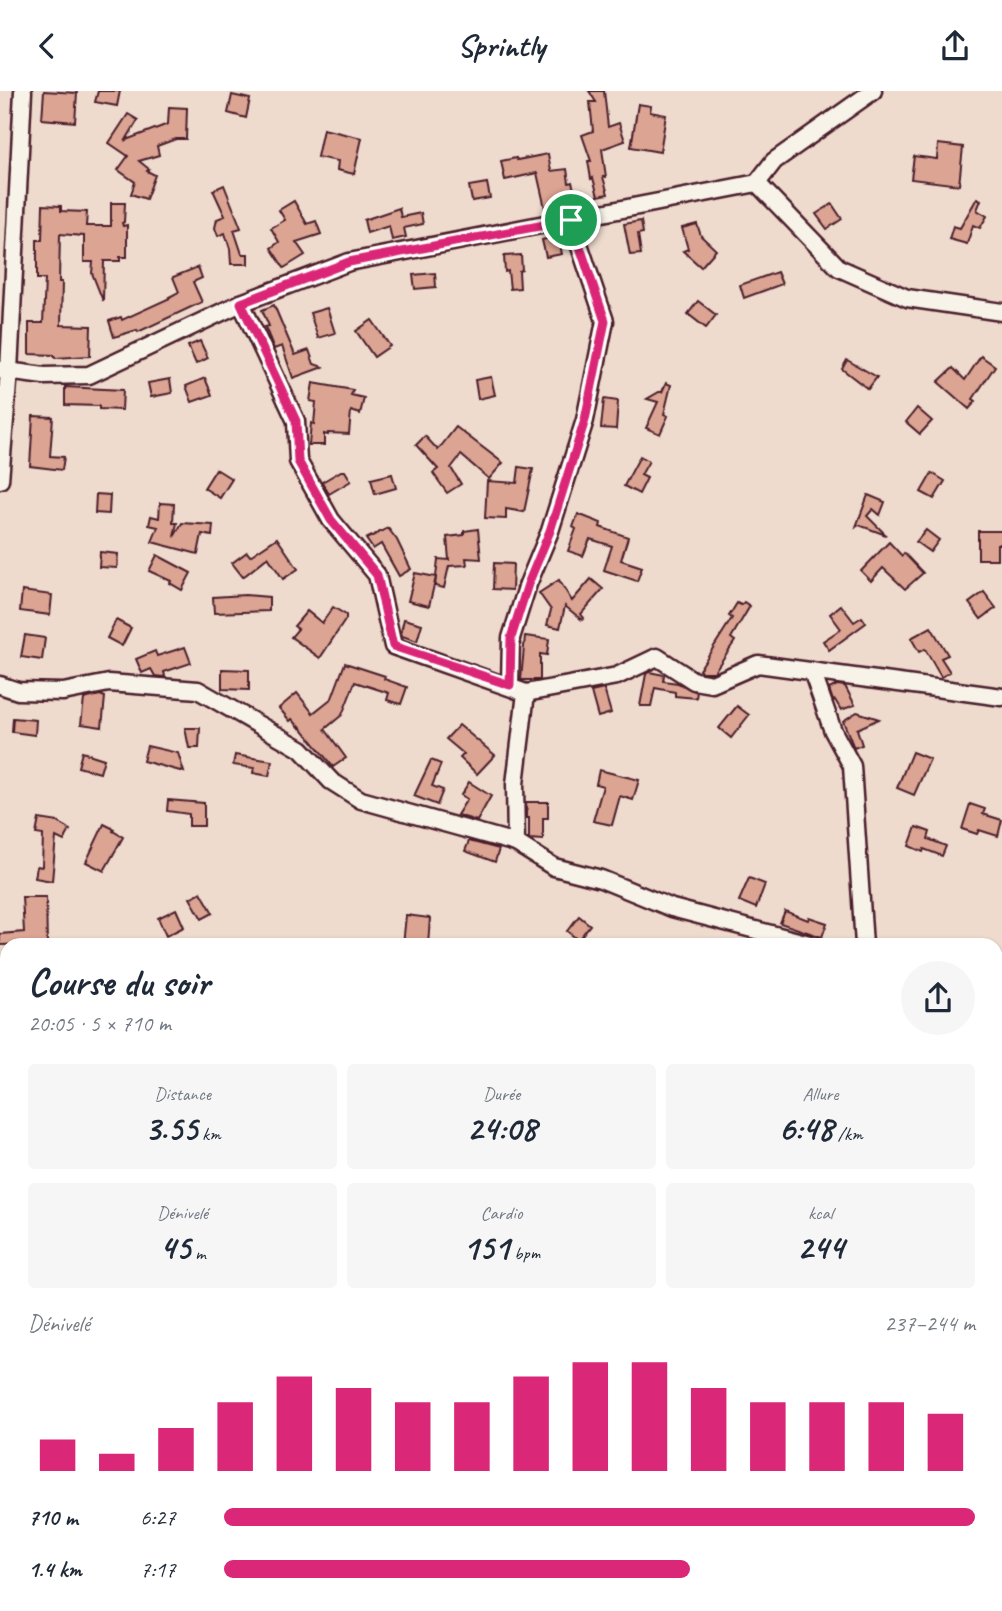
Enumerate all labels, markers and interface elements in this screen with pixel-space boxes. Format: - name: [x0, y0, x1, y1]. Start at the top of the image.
- text: Sprintly: [457, 25, 545, 66]
- icon: back: [28, 27, 66, 65]
- icon: share: [936, 27, 974, 65]
- pin: [541, 190, 601, 250]
- icon: arrive: [552, 201, 590, 239]
- text: Course du soir: [28, 959, 210, 1006]
- button: share: [901, 961, 975, 1035]
- text: 20:05 · 5 × 710 m: [28, 1009, 171, 1038]
- text: Distance: [154, 1082, 211, 1106]
- text: Durée: [483, 1082, 520, 1106]
- text: Allure: [802, 1082, 839, 1106]
- text: 3.55: [144, 1106, 197, 1151]
- text: 24:08: [467, 1106, 536, 1151]
- text: 6:48: [778, 1106, 833, 1151]
- text: km: [197, 1122, 221, 1146]
- text: /km: [833, 1122, 863, 1146]
- text: Dénivelé: [157, 1201, 208, 1225]
- text: Cardio: [481, 1201, 522, 1225]
- text: kcal: [808, 1201, 833, 1225]
- text: 45: [159, 1225, 190, 1270]
- text: 151: [463, 1225, 510, 1270]
- text: 244: [797, 1225, 844, 1270]
- text: m: [190, 1241, 206, 1265]
- text: bpm: [510, 1241, 540, 1265]
- text: Dénivelé: [28, 1309, 90, 1338]
- text: 237–244 m: [884, 1309, 975, 1338]
- text: 710 m: [28, 1503, 78, 1532]
- text: 6:27: [140, 1503, 176, 1532]
- text: 1.4 km: [28, 1555, 82, 1584]
- text: 7:17: [140, 1555, 176, 1584]

